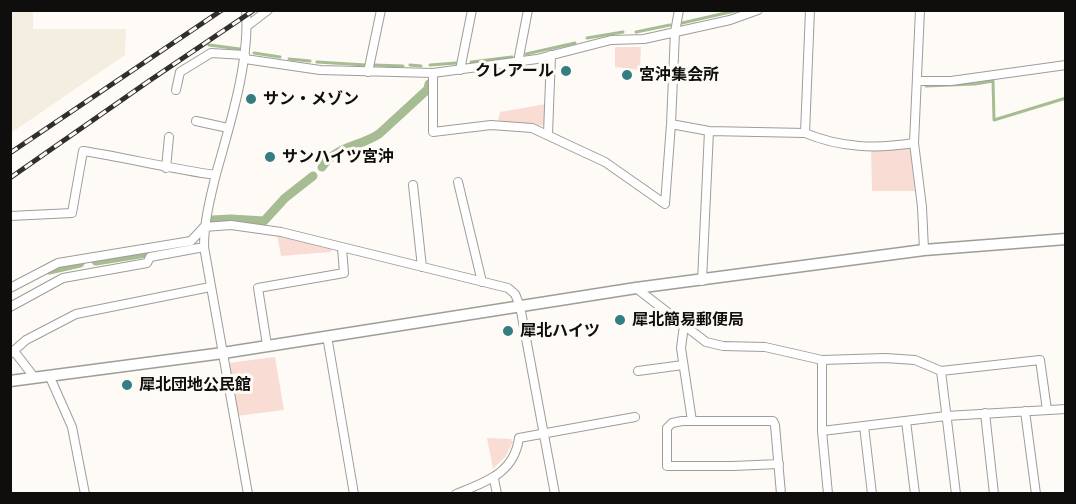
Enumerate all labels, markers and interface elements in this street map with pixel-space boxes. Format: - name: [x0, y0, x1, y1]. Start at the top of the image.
- place label: クレアール: [475, 61, 554, 81]
- marker: クレアール: [559, 64, 573, 78]
- place label: 宮沖集会所: [639, 65, 719, 85]
- marker: 宮沖集会所: [620, 68, 634, 82]
- place label: サン・メゾン: [263, 89, 359, 109]
- marker: サン・メゾン: [244, 92, 258, 106]
- place label: サンハイツ宮沖: [282, 147, 394, 167]
- marker: サンハイツ宮沖: [263, 150, 277, 164]
- place label: 犀北簡易郵便局: [632, 310, 744, 330]
- marker: 犀北簡易郵便局: [613, 313, 627, 327]
- place label: 犀北ハイツ: [520, 321, 600, 341]
- marker: 犀北ハイツ: [501, 324, 515, 338]
- place label: 犀北団地公民館: [139, 375, 251, 395]
- marker: 犀北団地公民館: [120, 378, 134, 392]

